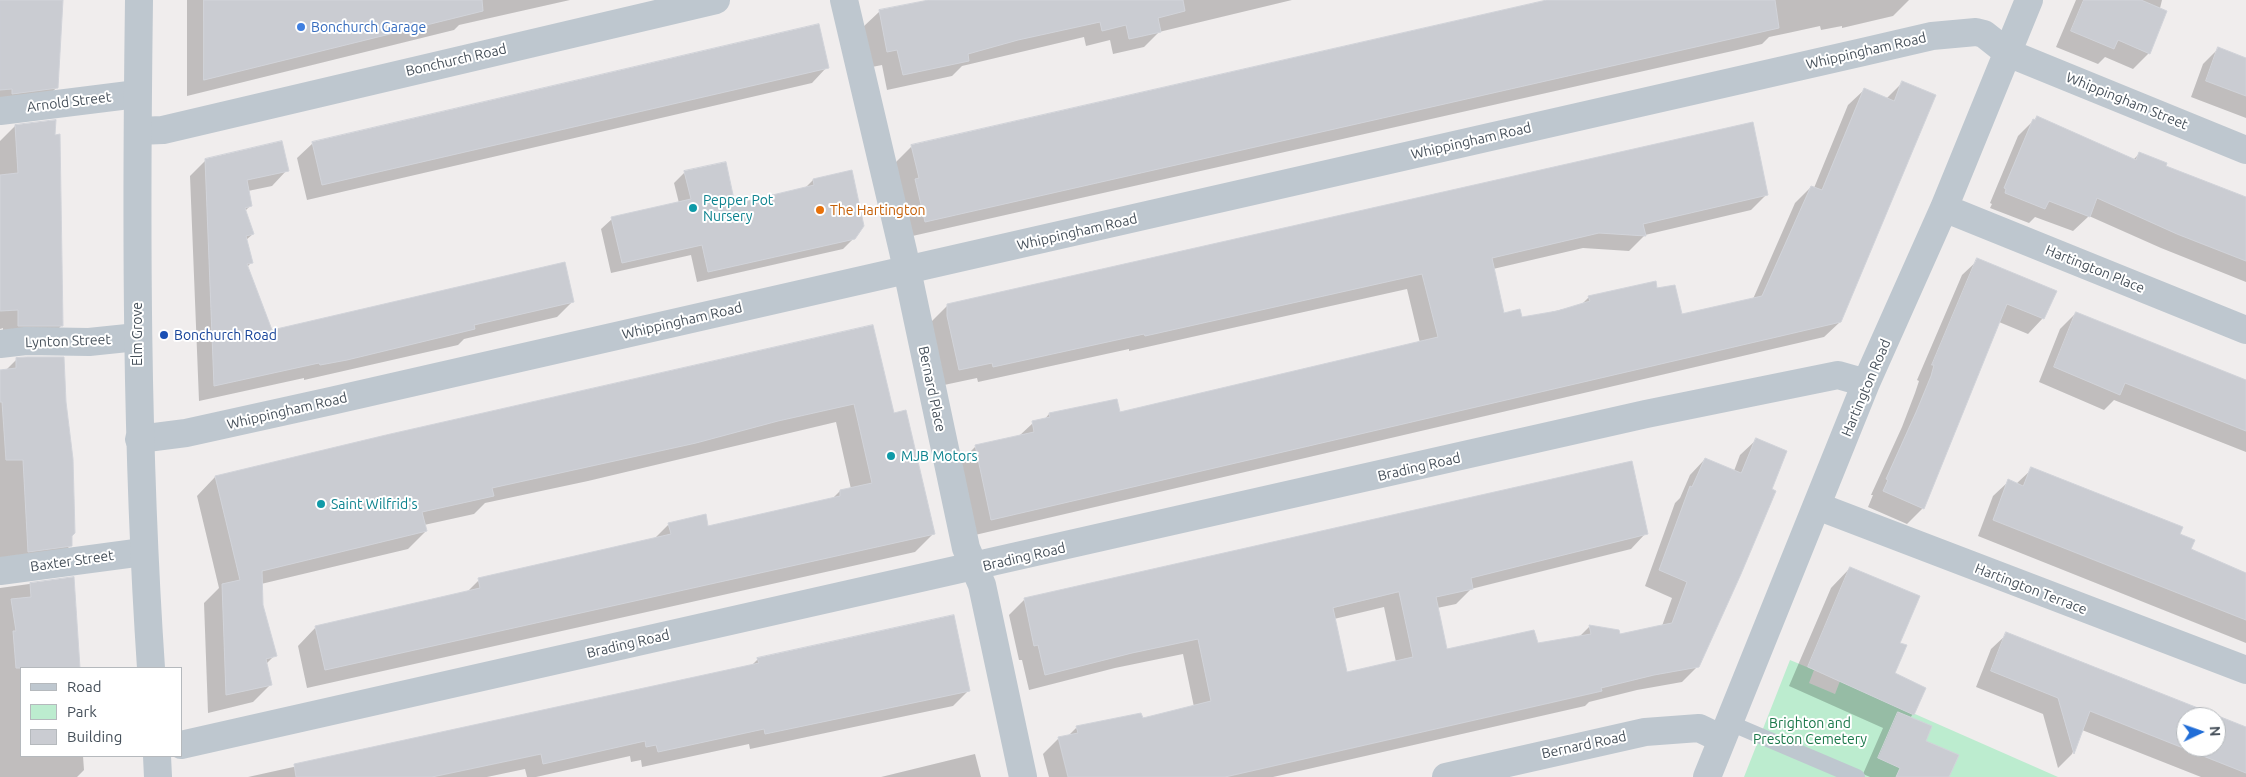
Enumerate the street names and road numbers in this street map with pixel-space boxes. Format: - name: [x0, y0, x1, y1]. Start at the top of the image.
- street label: Whippingham Road: [1804, 29, 1928, 73]
- street label: Bonchurch Road: [404, 40, 508, 80]
- street label: Whippingham Street: [2064, 69, 2190, 133]
- street label: Arnold Street: [26, 88, 112, 116]
- street label: Whippingham Road: [1409, 119, 1533, 163]
- street label: Whippingham Road: [1015, 210, 1139, 254]
- street label: Hartington Place: [2043, 241, 2147, 297]
- street label: Whippingham Road: [620, 299, 744, 343]
- street label: Elm Grove: [129, 302, 145, 366]
- street label: Lynton Street: [25, 331, 111, 351]
- street label: Hartington Road: [1838, 337, 1894, 439]
- street label: Bernard Place: [915, 345, 949, 433]
- street label: Whippingham Road: [225, 389, 349, 433]
- street label: Brading Road: [1376, 449, 1462, 485]
- street label: Brading Road: [981, 539, 1067, 575]
- street label: Baxter Street: [29, 547, 115, 575]
- street label: Hartington Terrace: [1972, 560, 2090, 618]
- street label: Brading Road: [585, 626, 671, 662]
- street label: Bernard Road: [1540, 728, 1628, 762]

